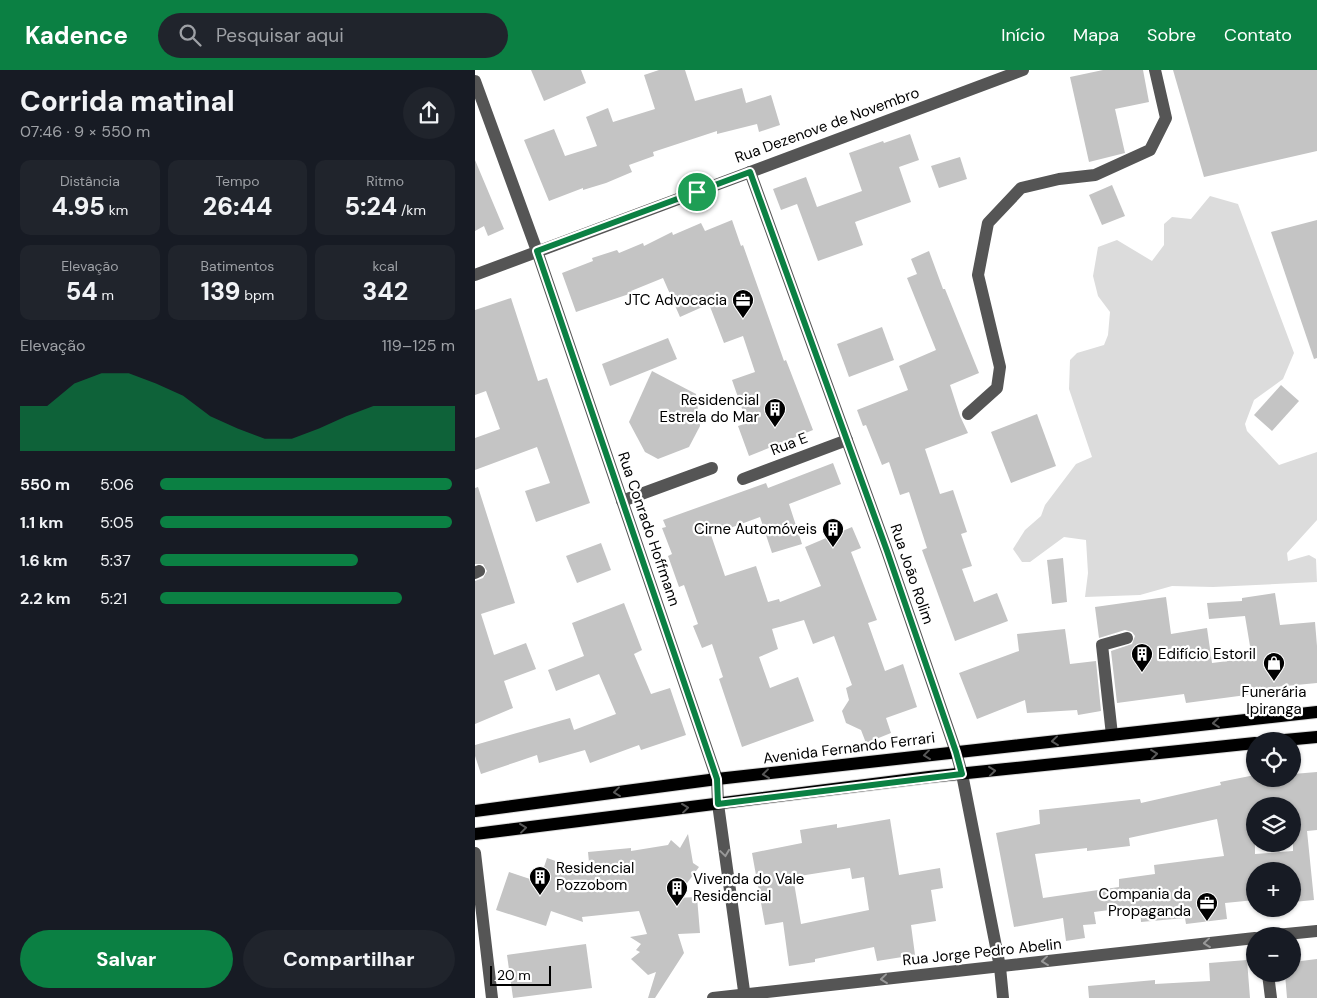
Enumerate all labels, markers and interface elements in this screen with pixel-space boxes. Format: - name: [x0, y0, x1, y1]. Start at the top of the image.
- search box: [158, 13, 508, 58]
- text: Kadence: [25, 20, 128, 51]
- icon: search: [176, 21, 204, 49]
- text: Pesquisar aqui: [216, 23, 344, 48]
- text: Início: [1001, 23, 1045, 47]
- text: Mapa: [1073, 23, 1119, 47]
- text: Sobre: [1147, 23, 1196, 47]
- text: Contato: [1224, 23, 1292, 47]
- street label: Rua Dezenove de Novembro: [732, 82, 922, 168]
- text: Corrida matinal: [20, 83, 235, 120]
- button: share: [403, 87, 455, 139]
- text: 07:46 · 9 × 550 m: [20, 121, 150, 142]
- pin: [676, 171, 718, 213]
- text: Distância: [60, 172, 120, 190]
- text: Tempo: [215, 172, 260, 190]
- text: Ritmo: [366, 172, 404, 190]
- icon: arrive: [683, 178, 711, 206]
- text: 4.95: [51, 190, 105, 223]
- text: 26:44: [203, 190, 272, 223]
- text: 5:24: [344, 190, 397, 223]
- text: km: [105, 201, 128, 219]
- text: /km: [397, 201, 426, 219]
- text: Elevação: [61, 257, 118, 275]
- text: Batimentos: [201, 257, 274, 275]
- text: kcal: [373, 257, 398, 275]
- text: 54: [66, 275, 98, 308]
- text: 139: [201, 275, 240, 308]
- text: 342: [362, 275, 408, 308]
- text: m: [98, 286, 114, 304]
- text: bpm: [240, 286, 274, 304]
- office icon: JTC Advocacia: [731, 288, 755, 319]
- place label: JTC Advocacia: [624, 290, 727, 310]
- text: Elevação: [20, 335, 85, 356]
- text: 119–125 m: [382, 335, 455, 356]
- place label: Residencial Estrela do Mar: [660, 390, 759, 427]
- building icon: Residencial Estrela do Mar: [763, 397, 787, 428]
- street label: Rua E: [768, 428, 810, 460]
- street label: Rua Conrado Hoffmann: [613, 449, 685, 609]
- text: 550 m: [20, 474, 70, 495]
- text: 5:06: [100, 474, 134, 495]
- text: 1.1 km: [20, 512, 63, 533]
- text: 5:05: [100, 512, 134, 533]
- building icon: Cirne Automóveis: [821, 517, 845, 548]
- place label: Cirne Automóveis: [694, 519, 817, 539]
- street label: Rua João Rolim: [885, 521, 939, 627]
- text: 1.6 km: [20, 550, 68, 571]
- text: 5:37: [100, 550, 131, 571]
- text: 2.2 km: [20, 588, 71, 609]
- text: 5:21: [100, 588, 127, 609]
- building icon: Edifício Estoril: [1130, 642, 1154, 673]
- place label: Edifício Estoril: [1158, 644, 1256, 664]
- shop icon: Funerária Ipiranga: [1262, 651, 1286, 682]
- place label: Funerária Ipiranga: [1242, 682, 1306, 719]
- one-way arrow: [1212, 717, 1220, 728]
- street label: Avenida Fernando Ferrari: [762, 728, 936, 768]
- map controls: [1246, 732, 1301, 982]
- button: locate: [1246, 732, 1301, 787]
- one-way arrow: [1051, 735, 1059, 746]
- one-way arrow: [923, 749, 931, 760]
- one-way arrow: [1150, 749, 1158, 760]
- one-way arrow: [989, 765, 997, 776]
- one-way arrow: [761, 768, 769, 779]
- one-way arrow: [612, 786, 620, 797]
- button: layers: [1246, 797, 1301, 852]
- one-way arrow: [680, 804, 689, 814]
- one-way arrow: [520, 823, 528, 834]
- one-way arrow: [719, 849, 730, 857]
- place label: Residencial Pozzobom: [556, 858, 634, 895]
- button: +: [1246, 862, 1301, 917]
- building icon: Residencial Pozzobom: [528, 865, 552, 896]
- place label: Vivenda do Vale Residencial: [693, 869, 804, 906]
- building icon: Vivenda do Vale Residencial: [665, 876, 689, 907]
- place label: Compania da Propaganda: [1099, 884, 1191, 921]
- office icon: Compania da Propaganda: [1195, 891, 1219, 922]
- button: −: [1246, 927, 1301, 982]
- button: Salvar: [20, 930, 233, 988]
- button: Compartilhar: [243, 930, 455, 988]
- street label: Rua Jorge Pedro Abelin: [902, 934, 1062, 970]
- one-way arrow: [1202, 937, 1210, 948]
- one-way arrow: [1041, 955, 1049, 966]
- scale bar: [490, 963, 551, 986]
- text: 20 m: [497, 966, 531, 984]
- one-way arrow: [879, 973, 887, 984]

